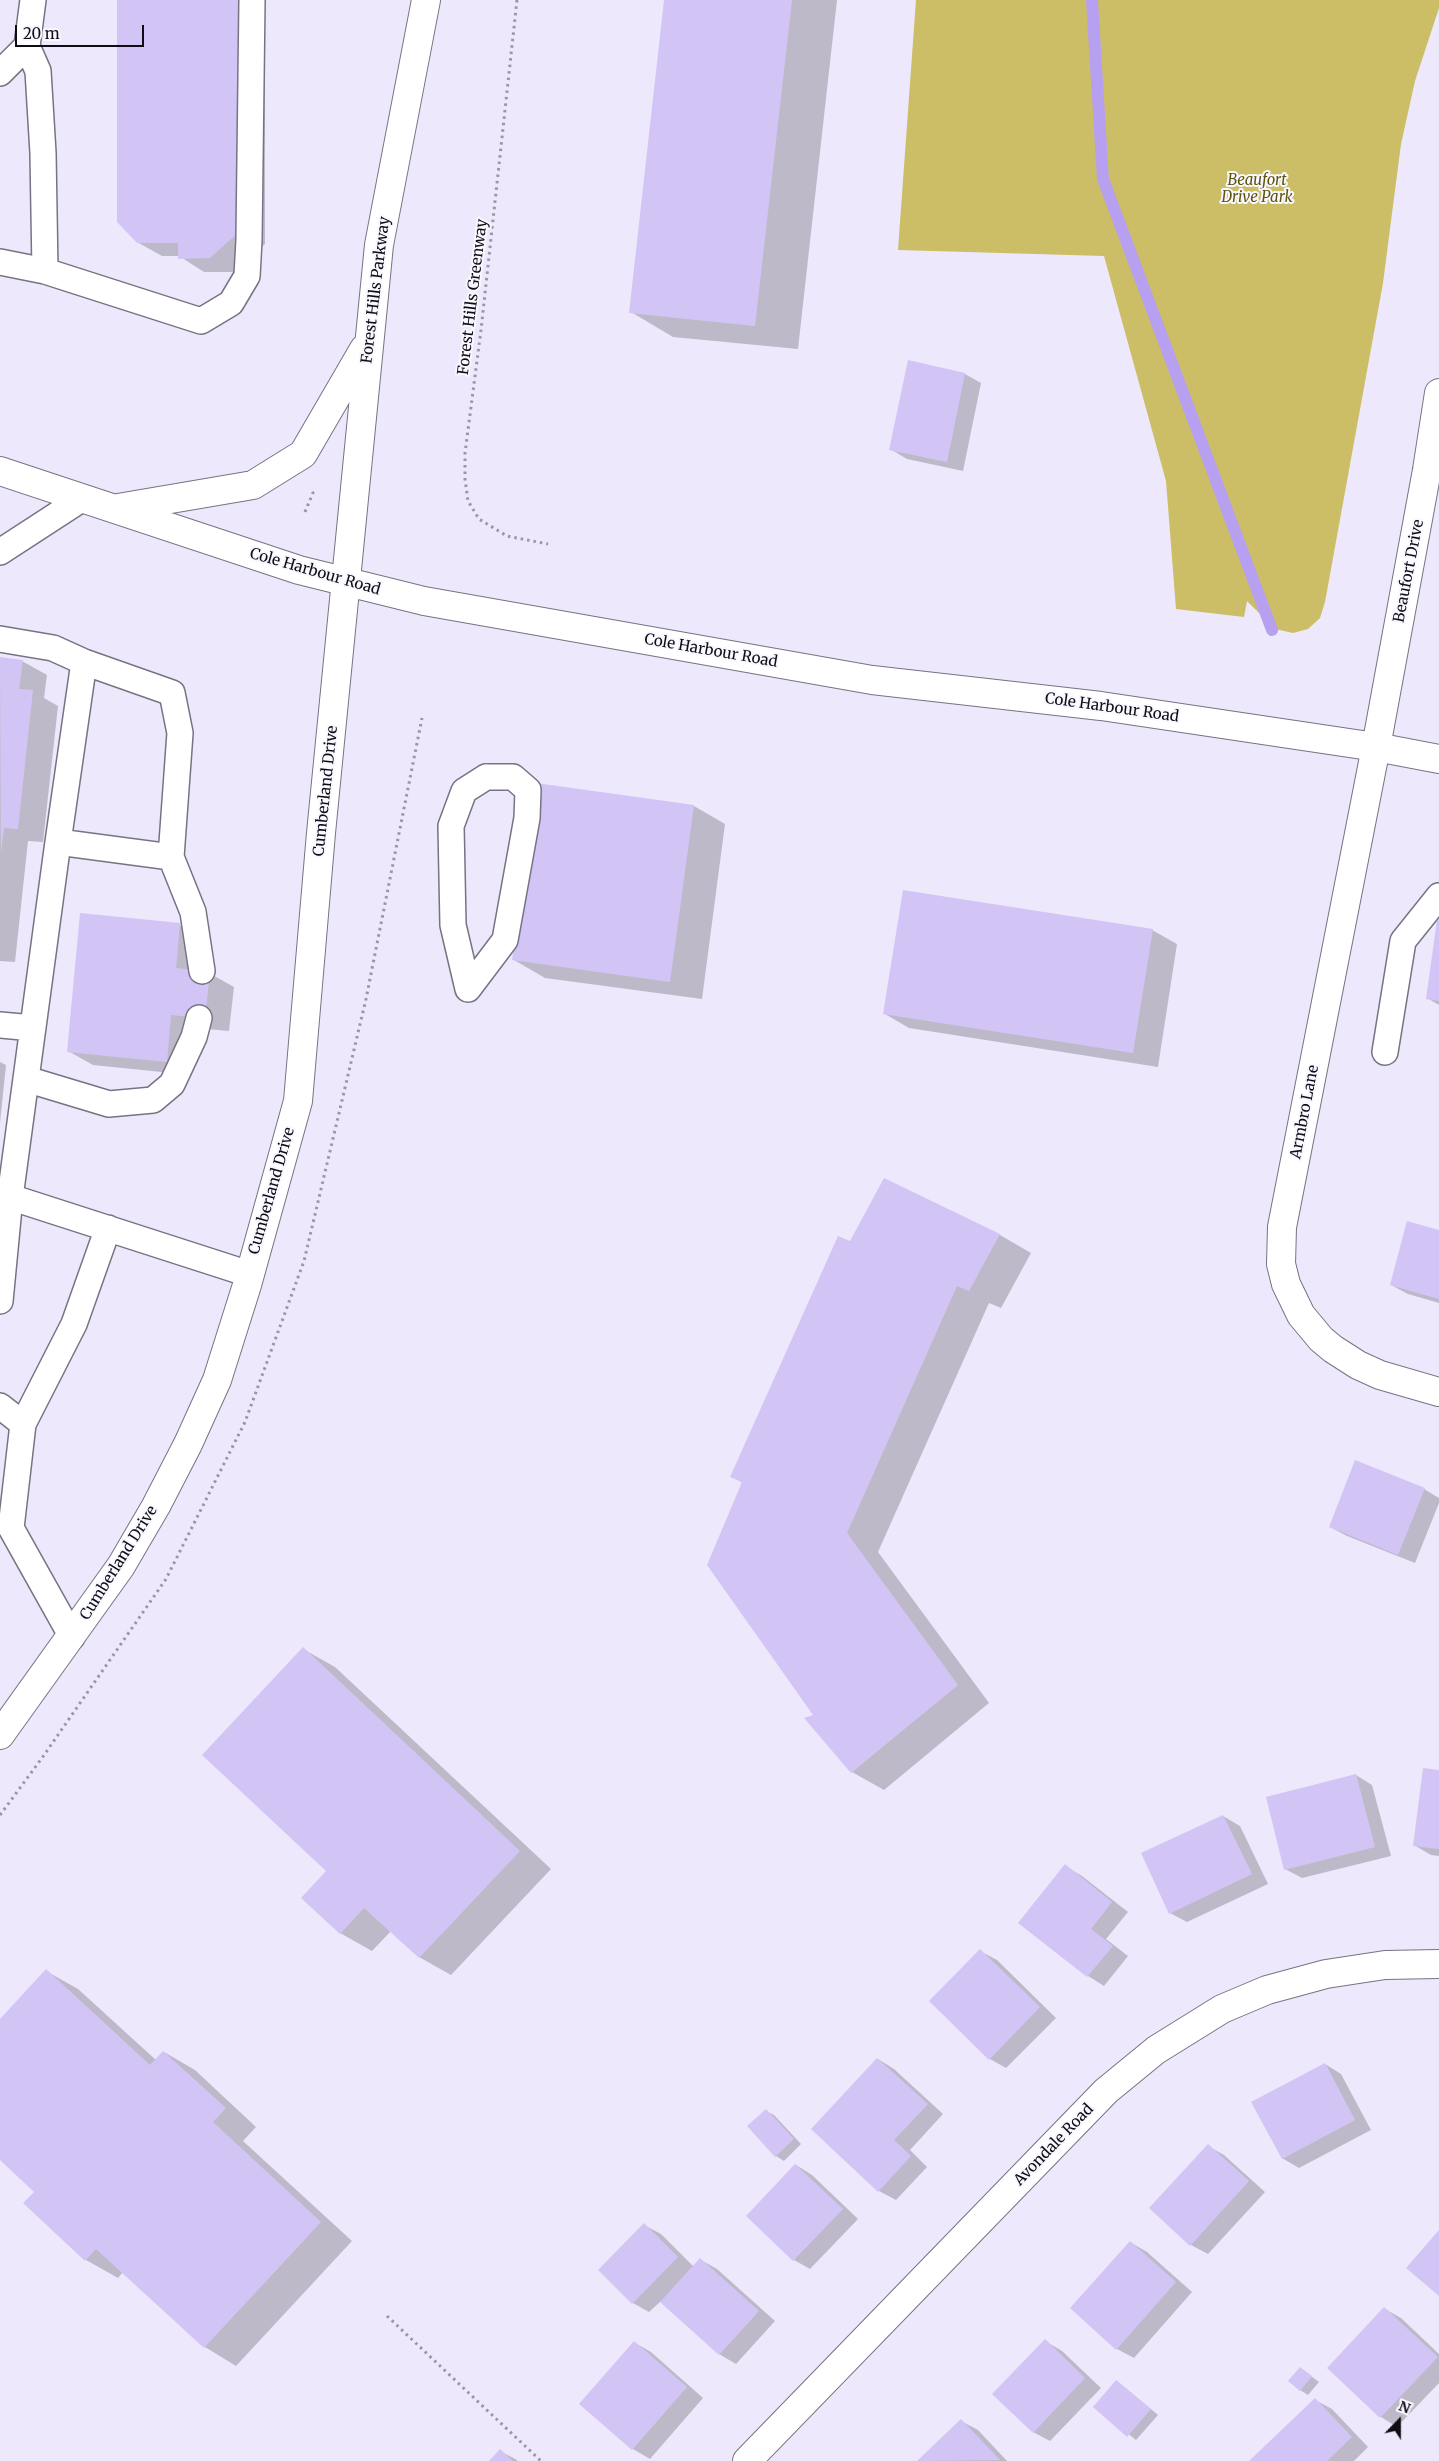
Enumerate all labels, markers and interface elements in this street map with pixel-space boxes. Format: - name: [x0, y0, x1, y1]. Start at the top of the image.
- scale bar: [18, 15, 146, 47]
- text: 20 m: [23, 24, 60, 43]
- park label: Beaufort Drive Park: [1221, 172, 1293, 207]
- street label: Forest Hills Parkway: [358, 216, 394, 364]
- street label: Forest Hills Greenway: [454, 218, 492, 376]
- street label: Beaufort Drive: [1390, 518, 1428, 624]
- street label: Cole Harbour Road: [248, 545, 382, 599]
- street label: Cole Harbour Road: [643, 630, 779, 672]
- street label: Cole Harbour Road: [1044, 690, 1180, 726]
- street label: Cumberland Drive: [310, 725, 342, 857]
- street label: Armbro Lane: [1287, 1064, 1323, 1160]
- street label: Cumberland Drive: [245, 1125, 299, 1257]
- street label: Cumberland Drive: [77, 1503, 161, 1623]
- street label: Avondale Road: [1011, 2100, 1097, 2190]
- north arrow: [1374, 2396, 1424, 2446]
- text: N: [1396, 2397, 1413, 2418]

